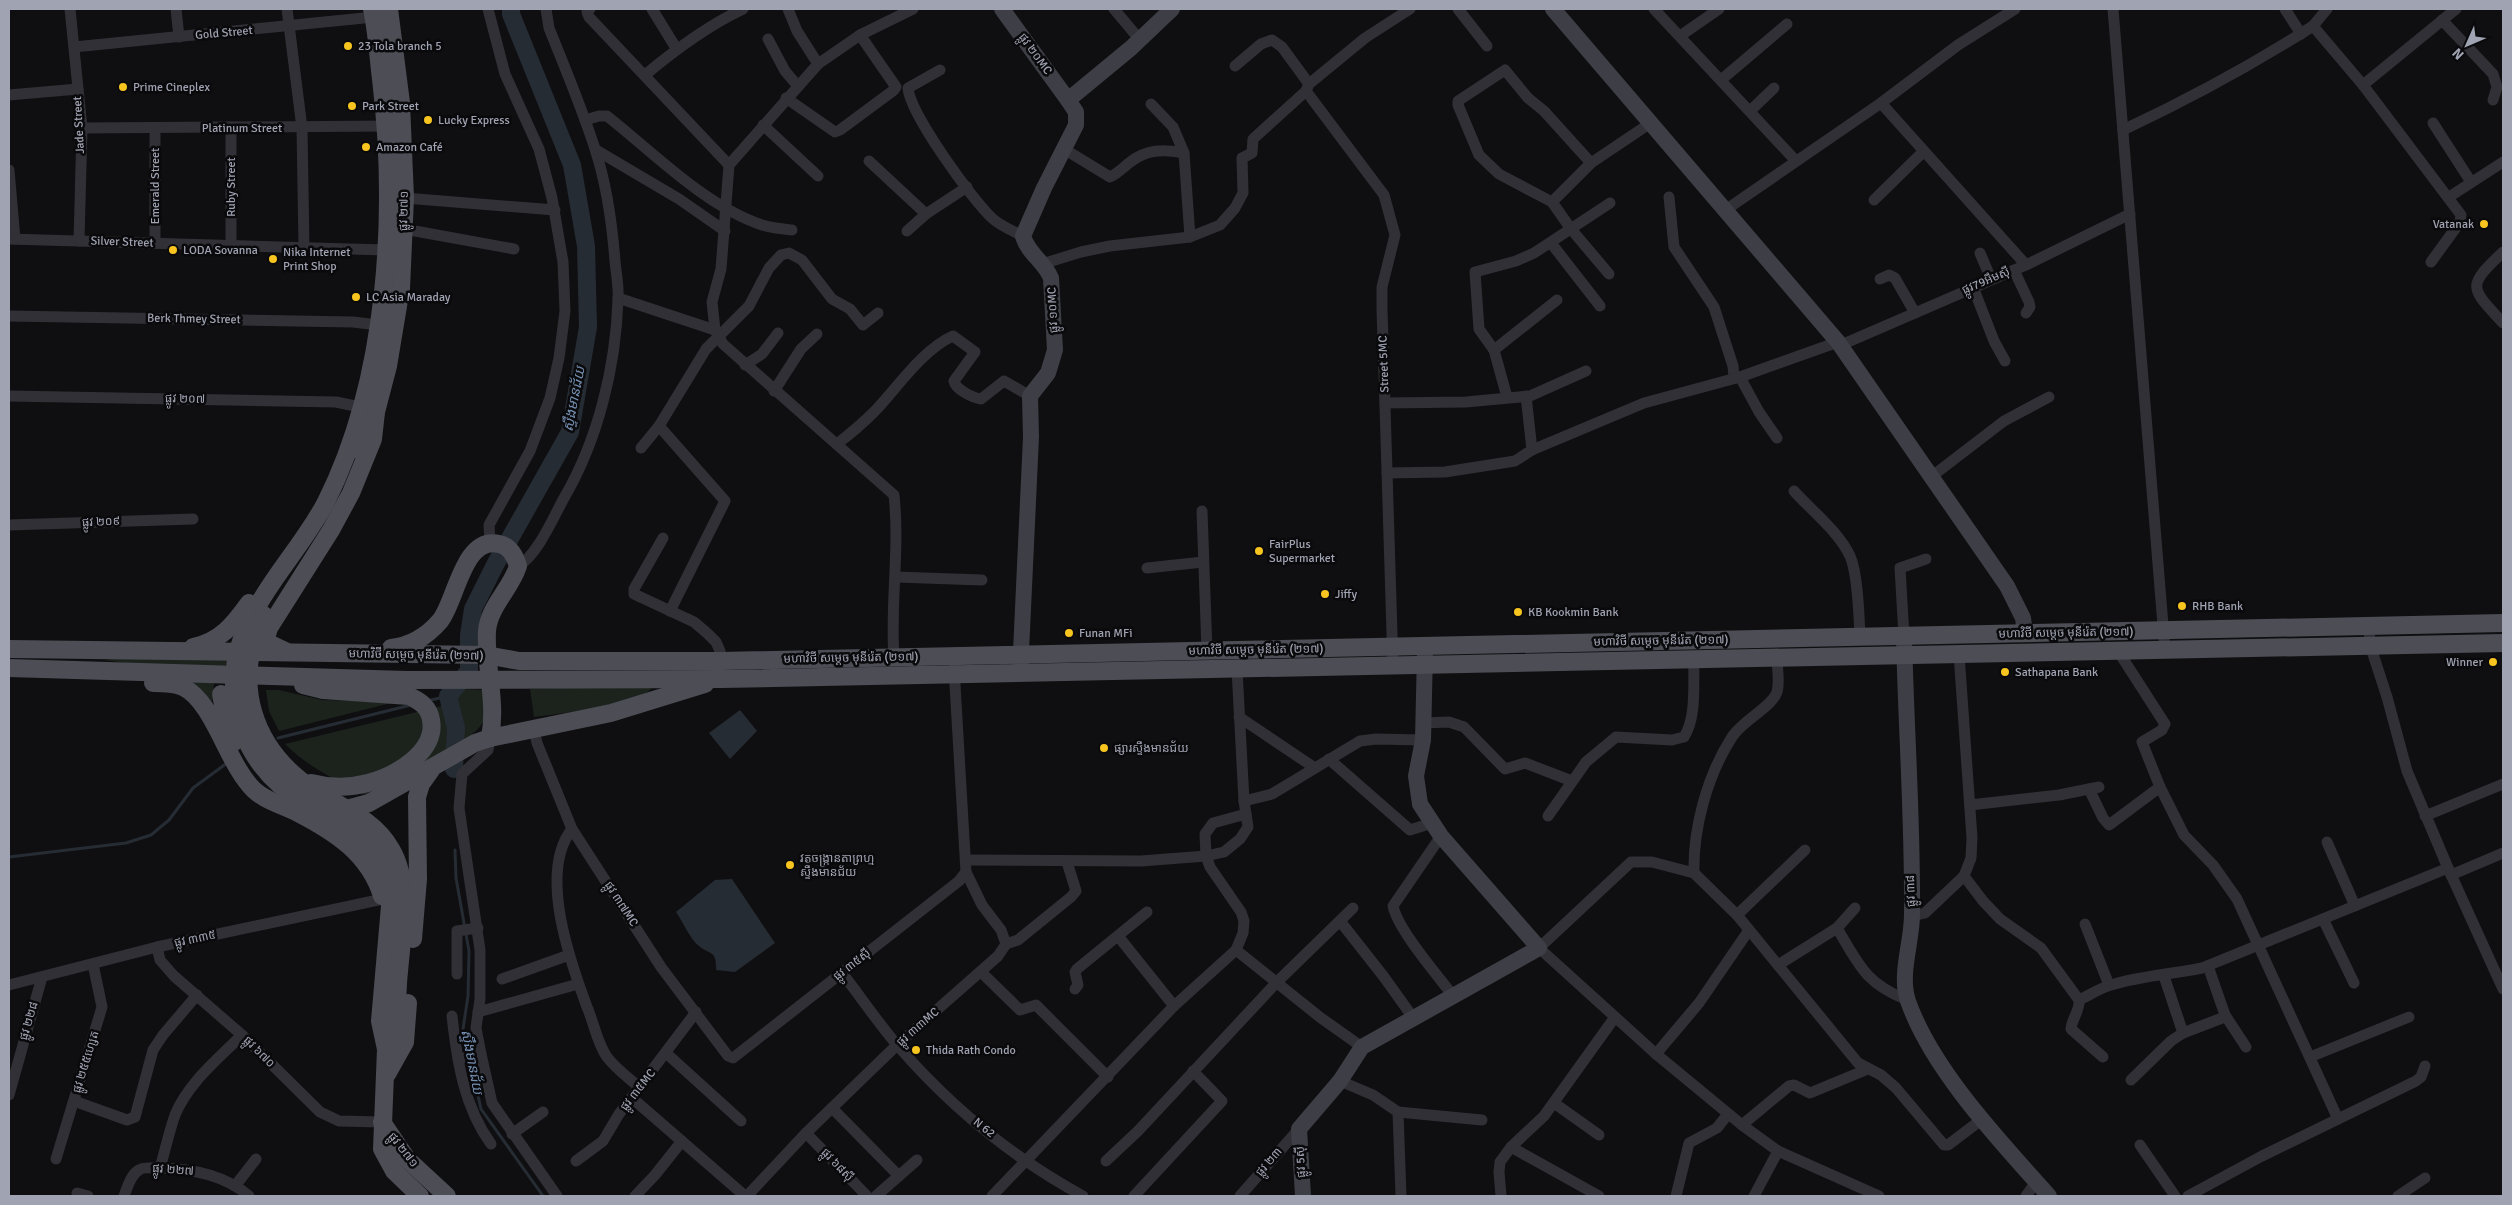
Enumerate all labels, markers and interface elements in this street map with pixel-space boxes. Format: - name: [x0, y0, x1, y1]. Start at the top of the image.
- north arrow: [2442, 20, 2492, 70]
- street label: Gold Street: [195, 23, 253, 43]
- street label: ផ្លូវ ២០MC: [1013, 30, 1055, 79]
- place label: 23 Tola branch 5: [358, 39, 442, 54]
- marker: 23 Tola branch 5: [342, 40, 354, 52]
- text: N: [2449, 44, 2468, 63]
- place label: Prime Cineplex: [133, 80, 211, 95]
- marker: Prime Cineplex: [117, 81, 129, 93]
- street label: Jade Street: [70, 96, 88, 154]
- place label: Park Street: [362, 99, 419, 114]
- marker: Park Street: [346, 100, 358, 112]
- place label: Lucky Express: [438, 113, 510, 128]
- marker: Lucky Express: [422, 114, 434, 126]
- street label: Platinum Street: [202, 121, 282, 136]
- place label: Amazon Café: [376, 140, 443, 155]
- marker: Amazon Café: [360, 141, 372, 153]
- street label: Emerald Street: [148, 148, 163, 224]
- street label: Ruby Street: [224, 157, 239, 217]
- street label: ផ្លូវ ២៧១: [396, 191, 414, 231]
- place label: Vatanak: [2433, 217, 2474, 232]
- marker: Vatanak: [2478, 218, 2490, 230]
- street label: Silver Street: [90, 233, 154, 251]
- place label: LODA Sovanna: [183, 243, 258, 258]
- marker: LODA Sovanna: [167, 244, 179, 256]
- place label: Nika Internet Print Shop: [283, 245, 350, 274]
- marker: Nika Internet Print Shop: [267, 253, 279, 265]
- street label: ផ្លូវ79អឹមស៊ី: [1960, 264, 2013, 300]
- street label: ផ្លូវ ១០MC: [1044, 286, 1064, 334]
- place label: LC Asia Maraday: [366, 290, 451, 305]
- marker: LC Asia Maraday: [350, 291, 362, 303]
- street label: Berk Thmey Street: [147, 311, 241, 327]
- street label: Street 5MC: [1376, 335, 1392, 393]
- water label: ស្ទឹងមានជ័យ: [559, 363, 589, 433]
- street label: ផ្លូវ ២០៧: [165, 391, 205, 409]
- street label: ផ្លូវ ២០៩: [82, 514, 121, 533]
- place label: FairPlus Supermarket: [1269, 537, 1335, 566]
- marker: FairPlus Supermarket: [1253, 545, 1265, 557]
- place label: Jiffy: [1335, 587, 1358, 602]
- marker: Jiffy: [1319, 588, 1331, 600]
- place label: RHB Bank: [2192, 599, 2243, 614]
- marker: RHB Bank: [2176, 600, 2188, 612]
- place label: KB Kookmin Bank: [1528, 605, 1618, 620]
- marker: KB Kookmin Bank: [1512, 606, 1524, 618]
- street label: មហាវិថី សម្តេច មុនីរ៉េត (២១៧): [1998, 624, 2134, 642]
- place label: Funan MFi: [1079, 626, 1133, 641]
- marker: Funan MFi: [1063, 627, 1075, 639]
- street label: មហាវិថី សម្តេច មុនីរ៉េត (២១៧): [1593, 632, 1729, 650]
- street label: មហាវិថី សម្តេច មុនីរ៉េត (២១៧): [1188, 641, 1324, 659]
- street label: មហាវិថី សម្តេច មុនីរ៉េត (២១៧): [348, 646, 484, 664]
- street label: មហាវិថី សម្តេច មុនីរ៉េត (២១៧): [783, 649, 919, 667]
- place label: Winner: [2446, 655, 2484, 670]
- marker: Winner: [2487, 656, 2499, 668]
- place label: Sathapana Bank: [2015, 665, 2098, 680]
- marker: Sathapana Bank: [1999, 666, 2011, 678]
- place label: ផ្សារស្ទឹងមានជ័យ: [1114, 740, 1189, 756]
- marker: ផ្សារស្ទឹងមានជ័យ: [1098, 742, 1110, 754]
- place label: វត្តចង្ក្រានតាព្រហ្ម ស្ទឹងមានជ័យ: [800, 851, 874, 880]
- marker: វត្តចង្ក្រានតាព្រហ្ម ស្ទឹងមានជ័យ: [784, 859, 796, 871]
- street label: ផ្លូវ ៣៨: [1903, 875, 1922, 907]
- street label: ផ្លូវ ៣៧MC: [599, 879, 641, 931]
- street label: ផ្លូវ ៣៣៥: [173, 927, 218, 953]
- street label: ផ្លូវ ៣៥ស៊ី: [830, 946, 875, 986]
- street label: ផ្លូវ ២២៨: [16, 1000, 44, 1043]
- street label: ផ្លូវ ៣៣MC: [894, 1004, 944, 1052]
- water label: ស្ទឹងមានជ័យ: [457, 1028, 488, 1098]
- street label: ផ្លូវ ២៥៥ហ្សេត: [69, 1029, 105, 1096]
- street label: ផ្លូវ ៦៧០: [238, 1033, 278, 1073]
- place label: Thida Rath Condo: [926, 1043, 1016, 1058]
- marker: Thida Rath Condo: [910, 1044, 922, 1056]
- street label: ផ្លូវ ៣៥MC: [617, 1066, 661, 1116]
- street label: N 62: [970, 1115, 998, 1141]
- street label: ផ្លូវ ២៧១: [383, 1130, 421, 1172]
- street label: ផ្លូវ ២៣: [1252, 1144, 1288, 1181]
- street label: ផ្លូវ ៦៨ស៊ី: [816, 1145, 856, 1187]
- street label: ផ្លូវ 5ស៊ី: [1293, 1146, 1312, 1178]
- street label: ផ្លូវ ២២៧: [152, 1161, 194, 1181]

